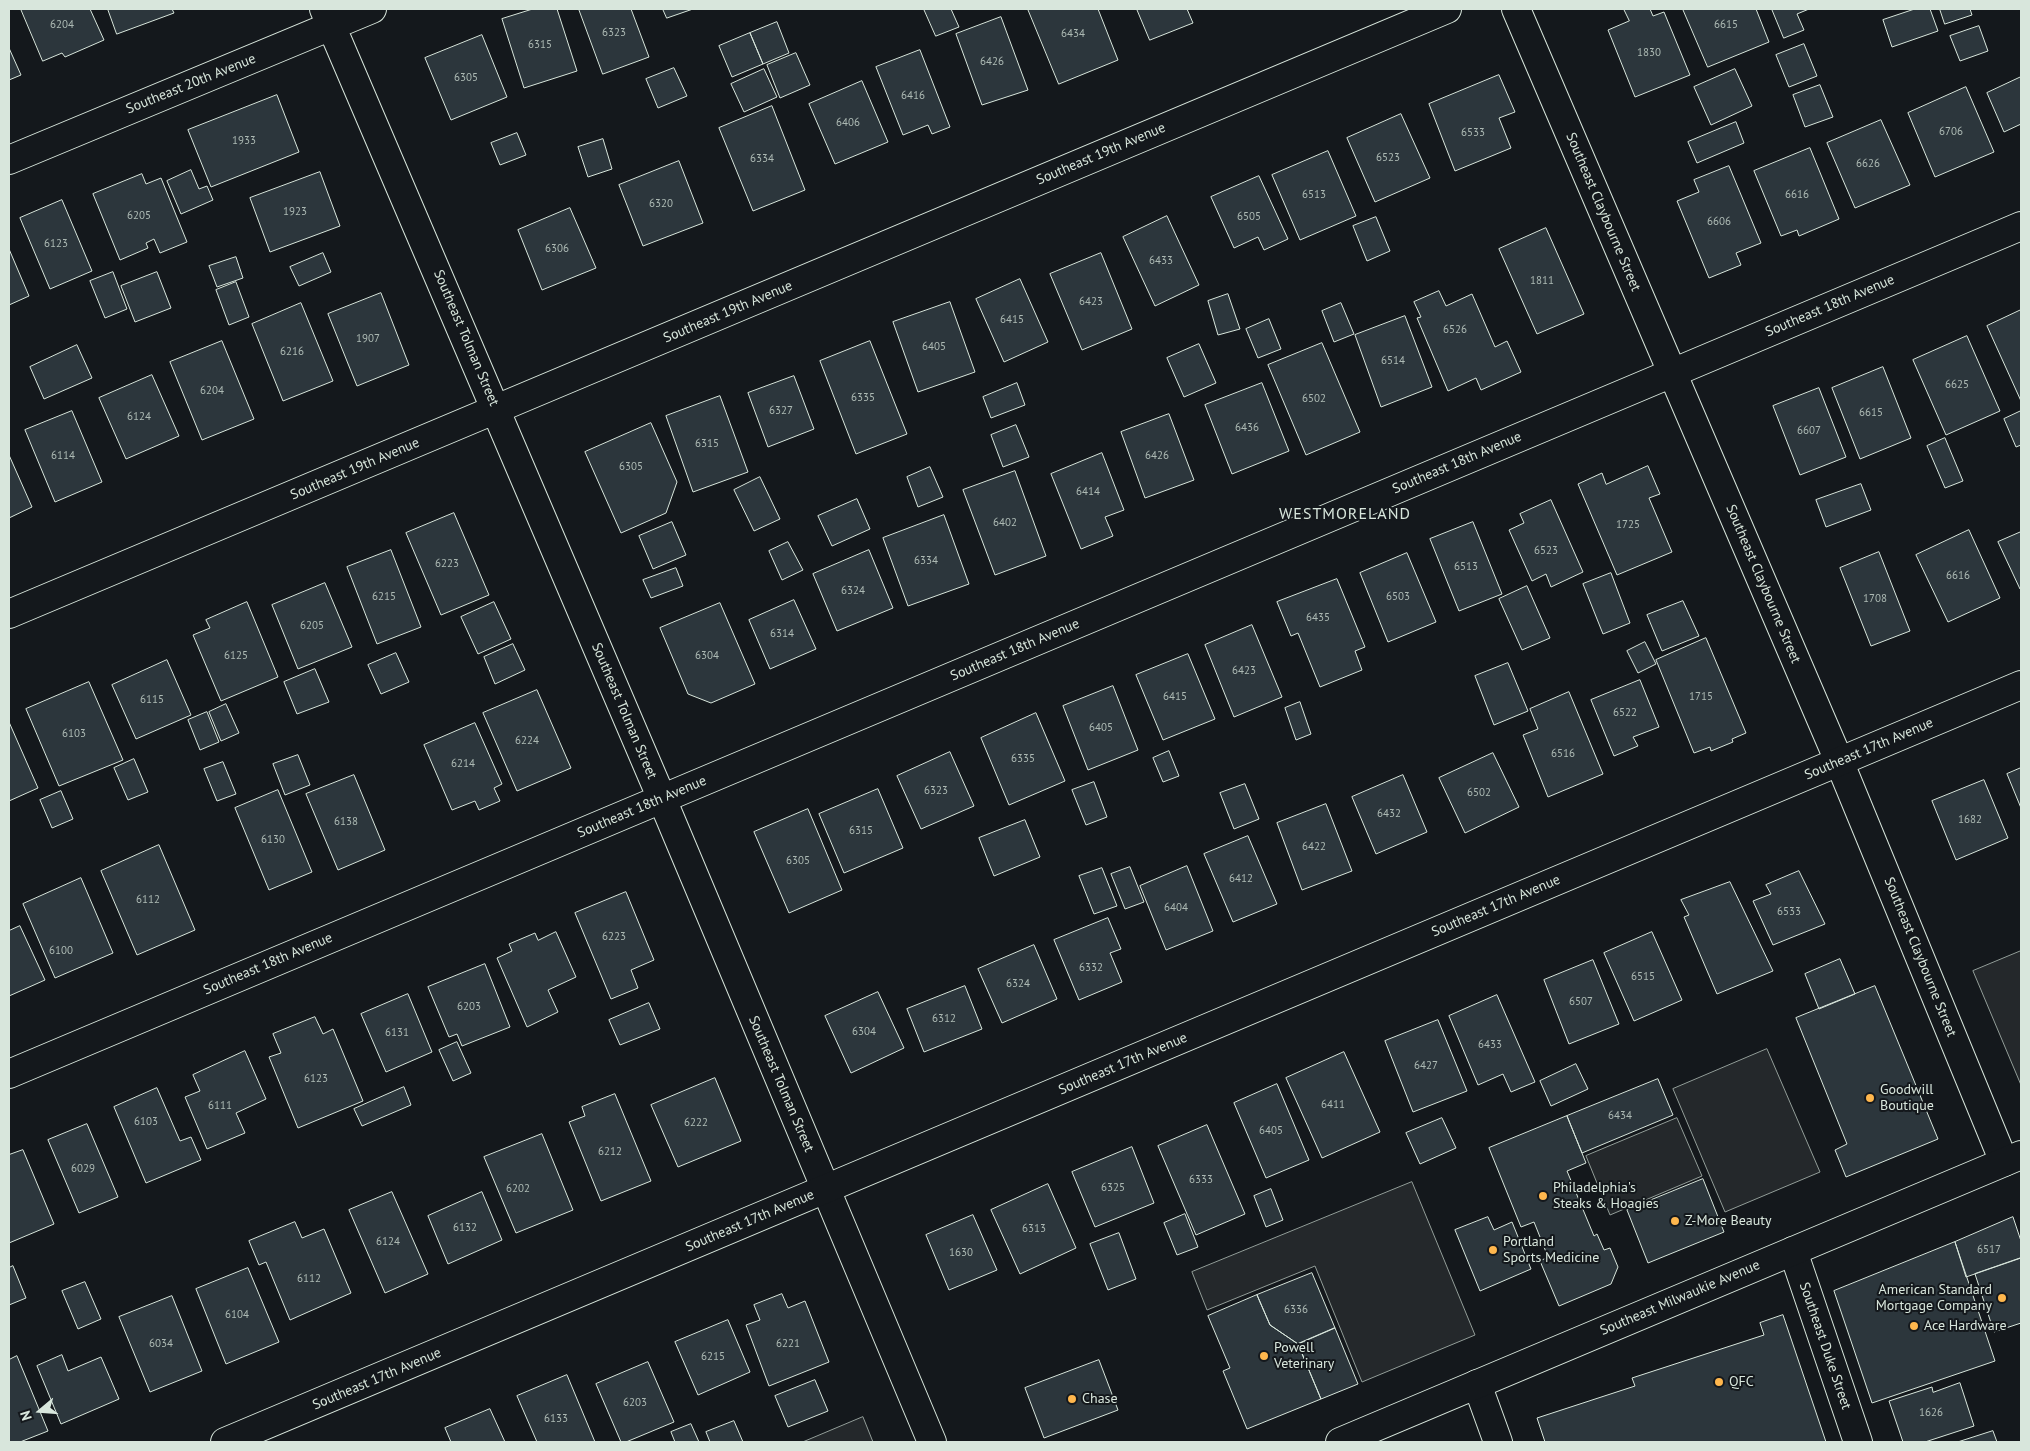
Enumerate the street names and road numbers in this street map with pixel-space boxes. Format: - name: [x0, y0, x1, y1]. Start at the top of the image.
- street label: Southeast 20th Avenue: [124, 50, 258, 118]
- street label: Southeast 19th Avenue: [1034, 119, 1168, 189]
- street label: Southeast Claybourne Street: [1562, 130, 1644, 294]
- street label: Southeast Tolman Street: [430, 267, 502, 409]
- street label: Southeast 18th Avenue: [1763, 271, 1897, 341]
- street label: Southeast 19th Avenue: [661, 277, 795, 347]
- street label: Southeast 18th Avenue: [1390, 428, 1524, 498]
- street label: Southeast 19th Avenue: [288, 434, 422, 504]
- street label: Southeast Claybourne Street: [1722, 502, 1804, 666]
- street label: Southeast 18th Avenue: [948, 615, 1082, 685]
- street label: Southeast Tolman Street: [588, 640, 660, 782]
- street label: Southeast 17th Avenue: [1802, 714, 1936, 784]
- street label: Southeast 18th Avenue: [575, 772, 709, 842]
- street label: Southeast 17th Avenue: [1429, 871, 1563, 941]
- street label: Southeast Claybourne Street: [1880, 875, 1960, 1039]
- street label: Southeast 18th Avenue: [201, 929, 335, 999]
- street label: Southeast Tolman Street: [745, 1013, 817, 1155]
- street label: Southeast 17th Avenue: [1056, 1029, 1190, 1099]
- street label: Southeast 17th Avenue: [683, 1186, 817, 1256]
- street label: Southeast Milwaukie Avenue: [1598, 1257, 1762, 1339]
- street label: Southeast Duke Street: [1795, 1280, 1855, 1412]
- street label: Southeast 17th Avenue: [310, 1344, 444, 1414]

